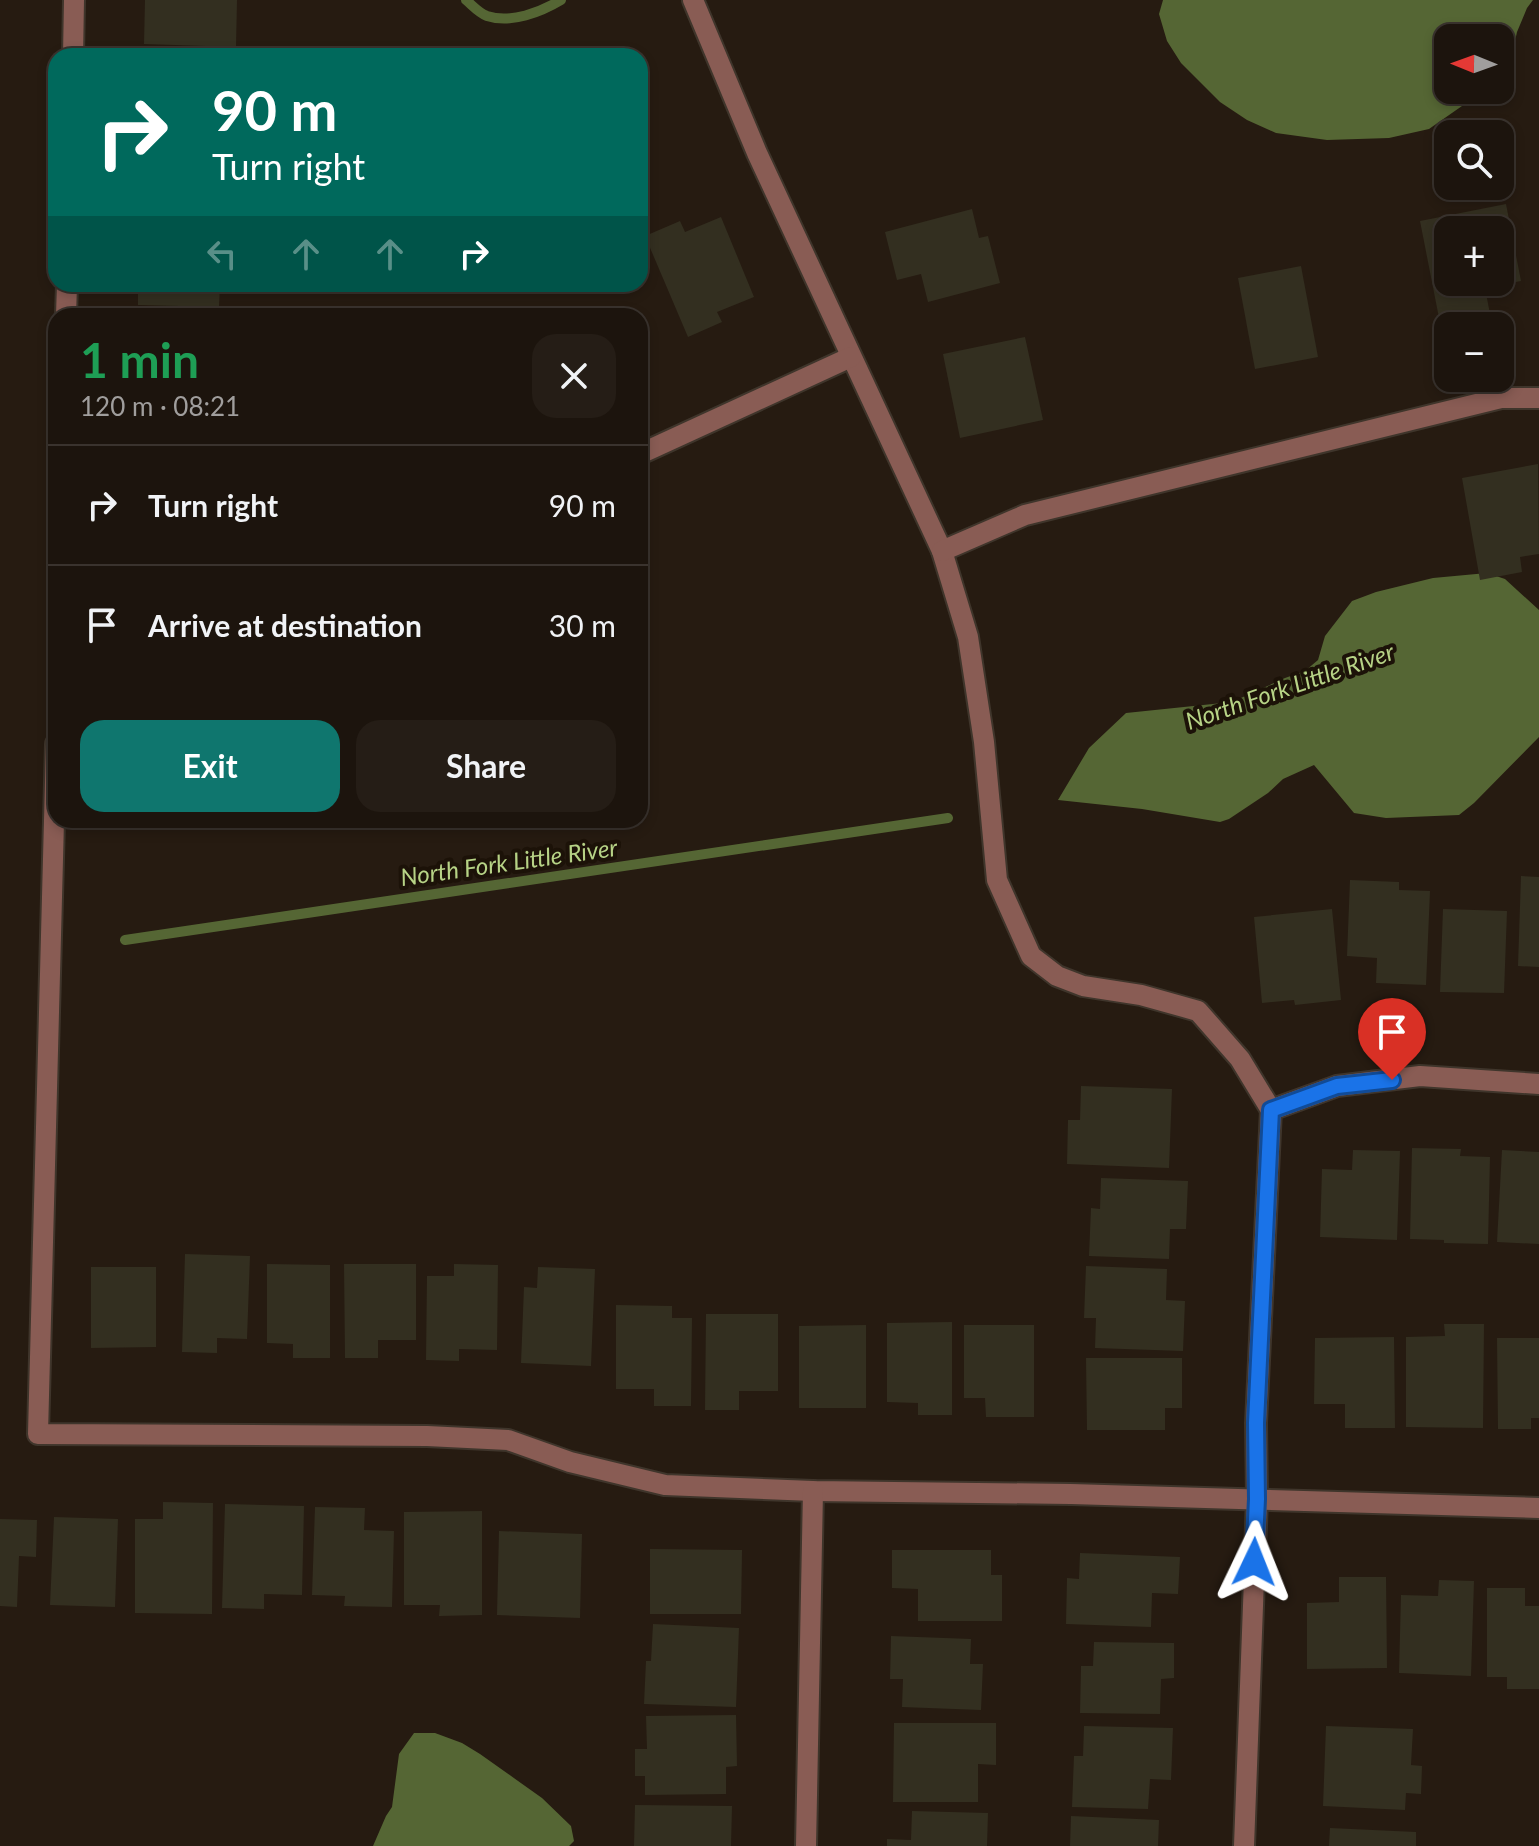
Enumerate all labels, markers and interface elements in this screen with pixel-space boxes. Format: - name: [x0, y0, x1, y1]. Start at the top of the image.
- north arrow: [1434, 24, 1514, 104]
- map controls: [1434, 24, 1514, 392]
- text: 90 m: [212, 76, 337, 143]
- icon: right: [80, 80, 184, 184]
- button: search: [1434, 120, 1514, 200]
- text: Turn right: [212, 144, 365, 188]
- button: +: [1434, 216, 1514, 296]
- icon: left: [200, 232, 244, 276]
- icon: ahead: [284, 232, 328, 276]
- icon: ahead: [368, 232, 412, 276]
- icon: right: [452, 232, 496, 276]
- button: −: [1434, 312, 1514, 392]
- text: 1 min: [80, 331, 199, 388]
- button: close: [532, 334, 616, 418]
- text: 120 m · 08:21: [80, 390, 240, 422]
- icon: right: [80, 483, 124, 527]
- text: Turn right: [148, 487, 278, 523]
- text: 90 m: [549, 487, 616, 523]
- icon: arrive: [80, 603, 124, 647]
- text: Arrive at destination: [148, 607, 422, 643]
- text: 30 m: [549, 607, 616, 643]
- water label: North Fork Little River: [1181, 636, 1398, 735]
- button: Exit: [80, 720, 340, 812]
- button: Share: [356, 720, 616, 812]
- water label: North Fork Little River: [398, 832, 620, 891]
- pin: [1358, 998, 1426, 1080]
- icon: arrive: [1370, 1010, 1414, 1054]
- position arrow: [1212, 1520, 1296, 1604]

